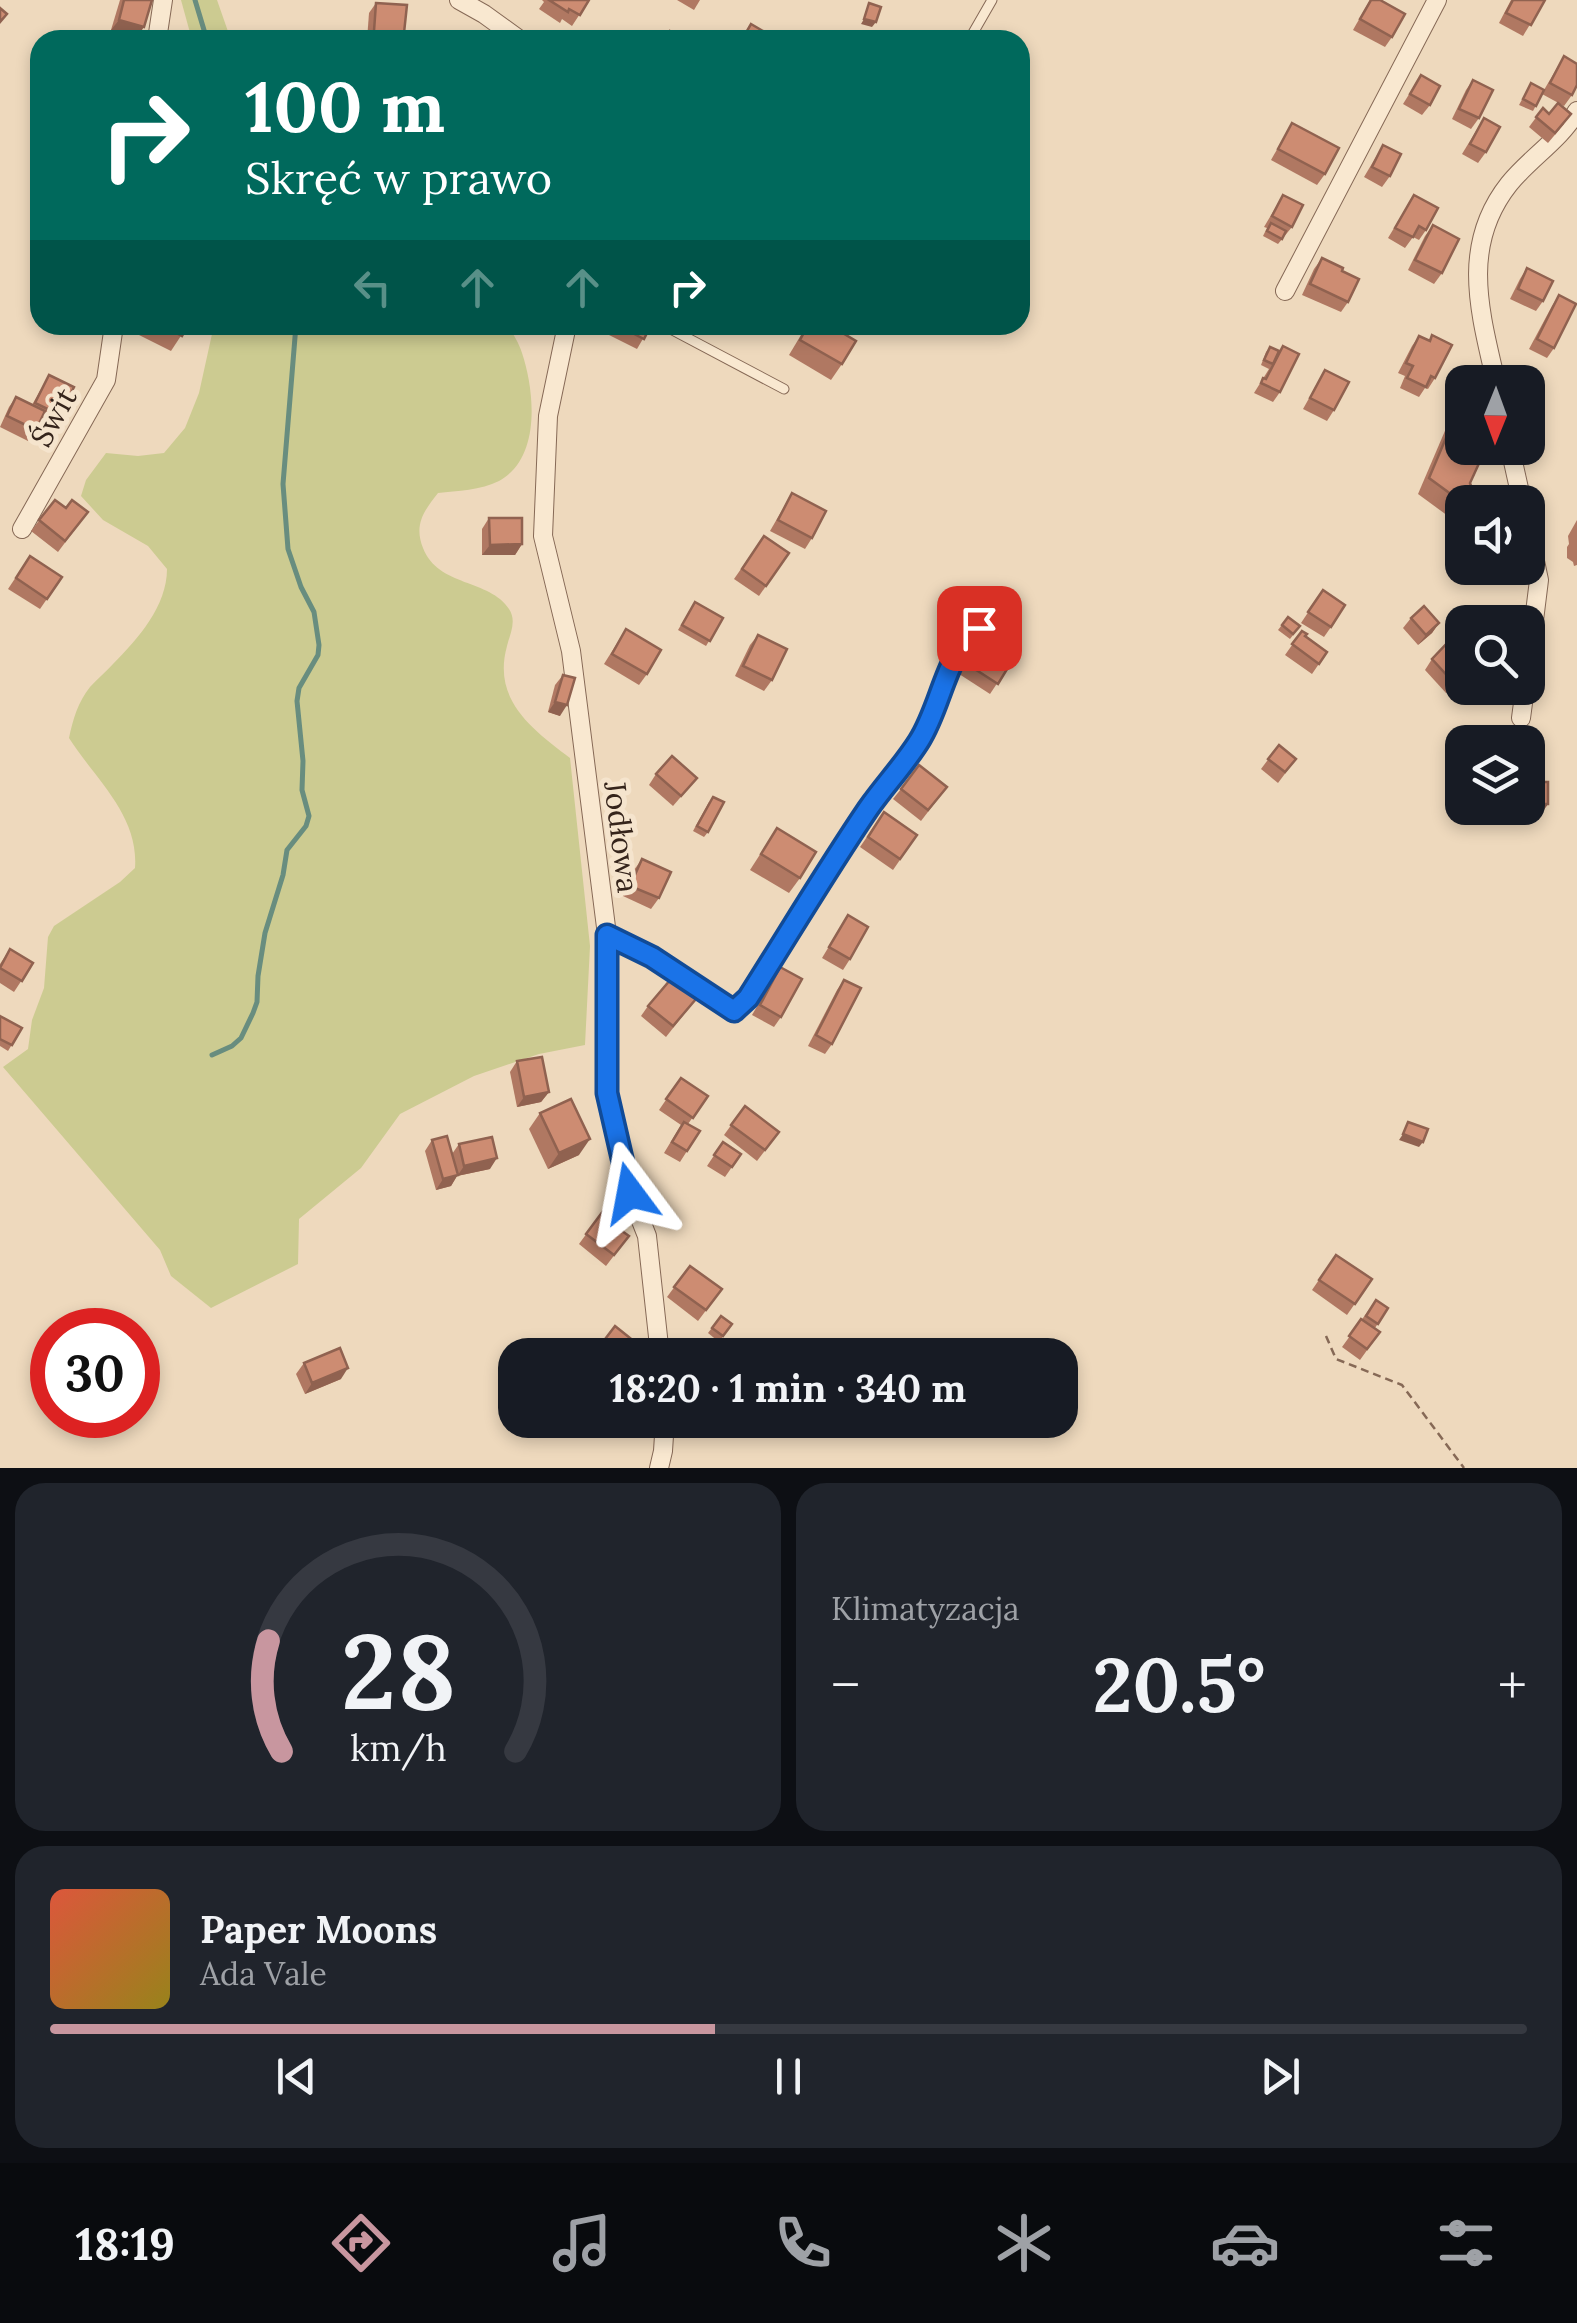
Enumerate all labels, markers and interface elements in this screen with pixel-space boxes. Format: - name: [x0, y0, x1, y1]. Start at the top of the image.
- text: 100 m: [245, 62, 445, 151]
- icon: right: [80, 70, 210, 200]
- text: Skręć w prawo: [245, 149, 552, 206]
- icon: left: [345, 260, 400, 315]
- icon: ahead: [450, 260, 505, 315]
- icon: ahead: [555, 260, 610, 315]
- icon: right: [660, 260, 715, 315]
- north arrow: [1445, 365, 1545, 465]
- map controls: [1445, 365, 1545, 825]
- street label: Świt: [21, 381, 85, 453]
- button: sound: [1445, 485, 1545, 585]
- pin: [937, 586, 1022, 671]
- icon: arrive: [952, 601, 1007, 656]
- button: search: [1445, 605, 1545, 705]
- button: layers: [1445, 725, 1545, 825]
- street label: Jodłowa: [596, 778, 648, 895]
- position arrow: [578, 1141, 682, 1245]
- speed limit sign: 30: [30, 1308, 160, 1438]
- text: 18:20 · 1 min · 340 m: [610, 1364, 966, 1412]
- text: Klimatyzacja: [831, 1588, 1020, 1629]
- text: 28: [341, 1604, 455, 1737]
- text: 20.5°: [1092, 1637, 1266, 1733]
- text: −: [831, 1650, 860, 1720]
- text: +: [1498, 1650, 1527, 1720]
- text: km/h: [350, 1725, 446, 1771]
- text: Paper Moons: [200, 1905, 437, 1953]
- text: Ada Vale: [200, 1953, 327, 1994]
- icon: previous: [269, 2049, 324, 2104]
- icon: pause: [761, 2049, 816, 2104]
- icon: next: [1253, 2049, 1308, 2104]
- icon: directions: [326, 2208, 396, 2278]
- icon: music: [547, 2208, 617, 2278]
- icon: phone: [768, 2208, 838, 2278]
- icon: climate: [989, 2208, 1059, 2278]
- icon: car: [1210, 2208, 1280, 2278]
- icon: filters: [1431, 2208, 1501, 2278]
- text: 18:19: [76, 2215, 175, 2272]

